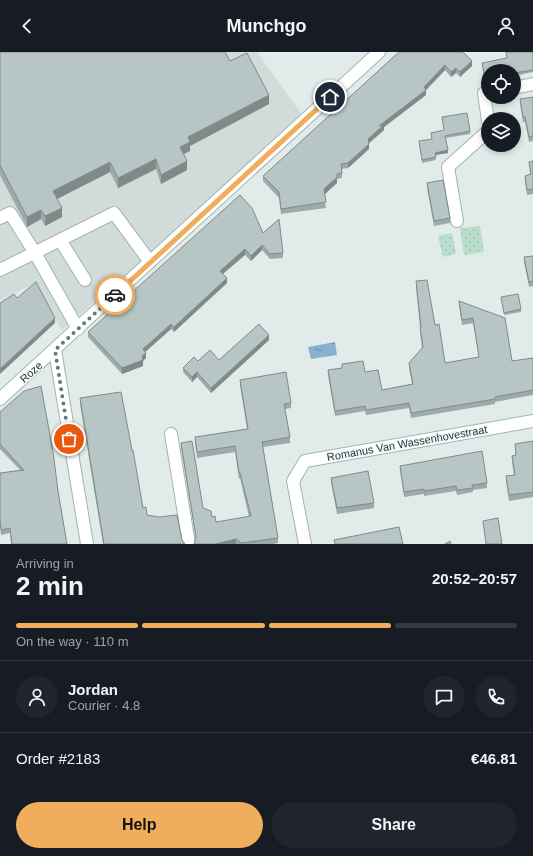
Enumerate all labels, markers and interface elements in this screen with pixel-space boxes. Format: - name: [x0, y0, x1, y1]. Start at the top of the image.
- icon: back: [16, 15, 38, 37]
- icon: person: [495, 15, 517, 37]
- text: Munchgo: [227, 16, 306, 36]
- map controls: [481, 64, 521, 152]
- button: locate: [481, 64, 521, 104]
- pin: [313, 80, 347, 114]
- icon: home: [319, 86, 341, 108]
- button: layers: [481, 112, 521, 152]
- courier: [95, 275, 135, 315]
- icon: car: [104, 284, 126, 306]
- street label: Roze: [17, 359, 45, 385]
- pin: [52, 422, 86, 456]
- street label: Romanus Van Wassenhovestraat: [326, 423, 488, 463]
- icon: bag: [58, 428, 80, 450]
- text: Arriving in: [16, 556, 74, 571]
- text: 20:52–20:57: [432, 570, 517, 587]
- text: 2 min: [16, 571, 84, 601]
- text: On the way · 110 m: [16, 634, 128, 649]
- button: person: [16, 676, 58, 718]
- button: chat: [423, 676, 465, 718]
- button: phone: [475, 676, 517, 718]
- text: Jordan: [68, 681, 118, 698]
- text: Courier · 4.8: [68, 698, 140, 713]
- text: Order #2183: [16, 750, 100, 767]
- text: €46.81: [471, 750, 517, 767]
- button: Help: [16, 802, 263, 848]
- button: Share: [271, 802, 517, 848]

